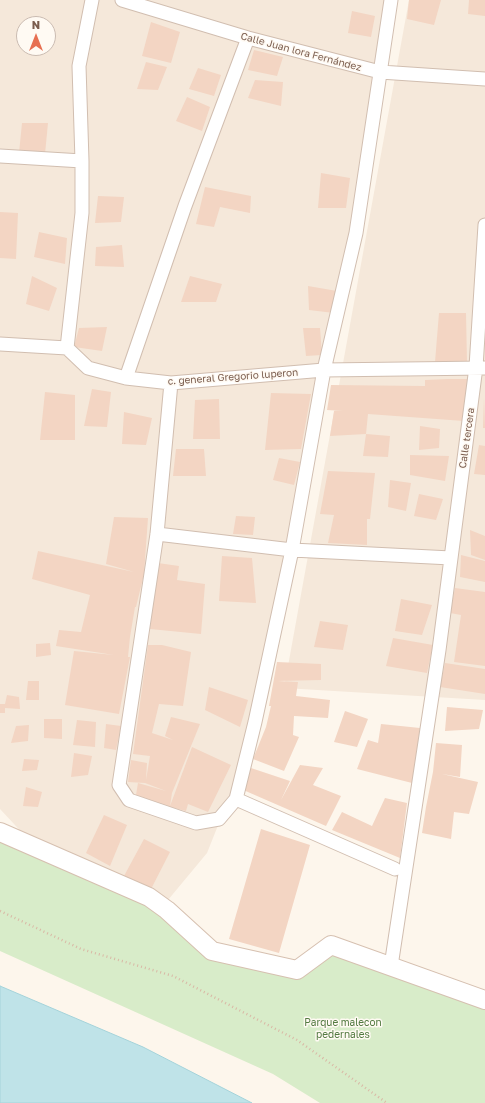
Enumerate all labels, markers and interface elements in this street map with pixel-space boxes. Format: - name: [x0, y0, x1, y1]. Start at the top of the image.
- north arrow: [16, 16, 56, 56]
- text: N: [32, 18, 40, 31]
- street label: Calle Juan lora Fernández: [239, 30, 363, 74]
- street label: c. general Gregorio luperon: [167, 366, 299, 388]
- street label: Calle tercera: [457, 407, 477, 469]
- park label: Parque malecon pedernales: [304, 1017, 382, 1040]

